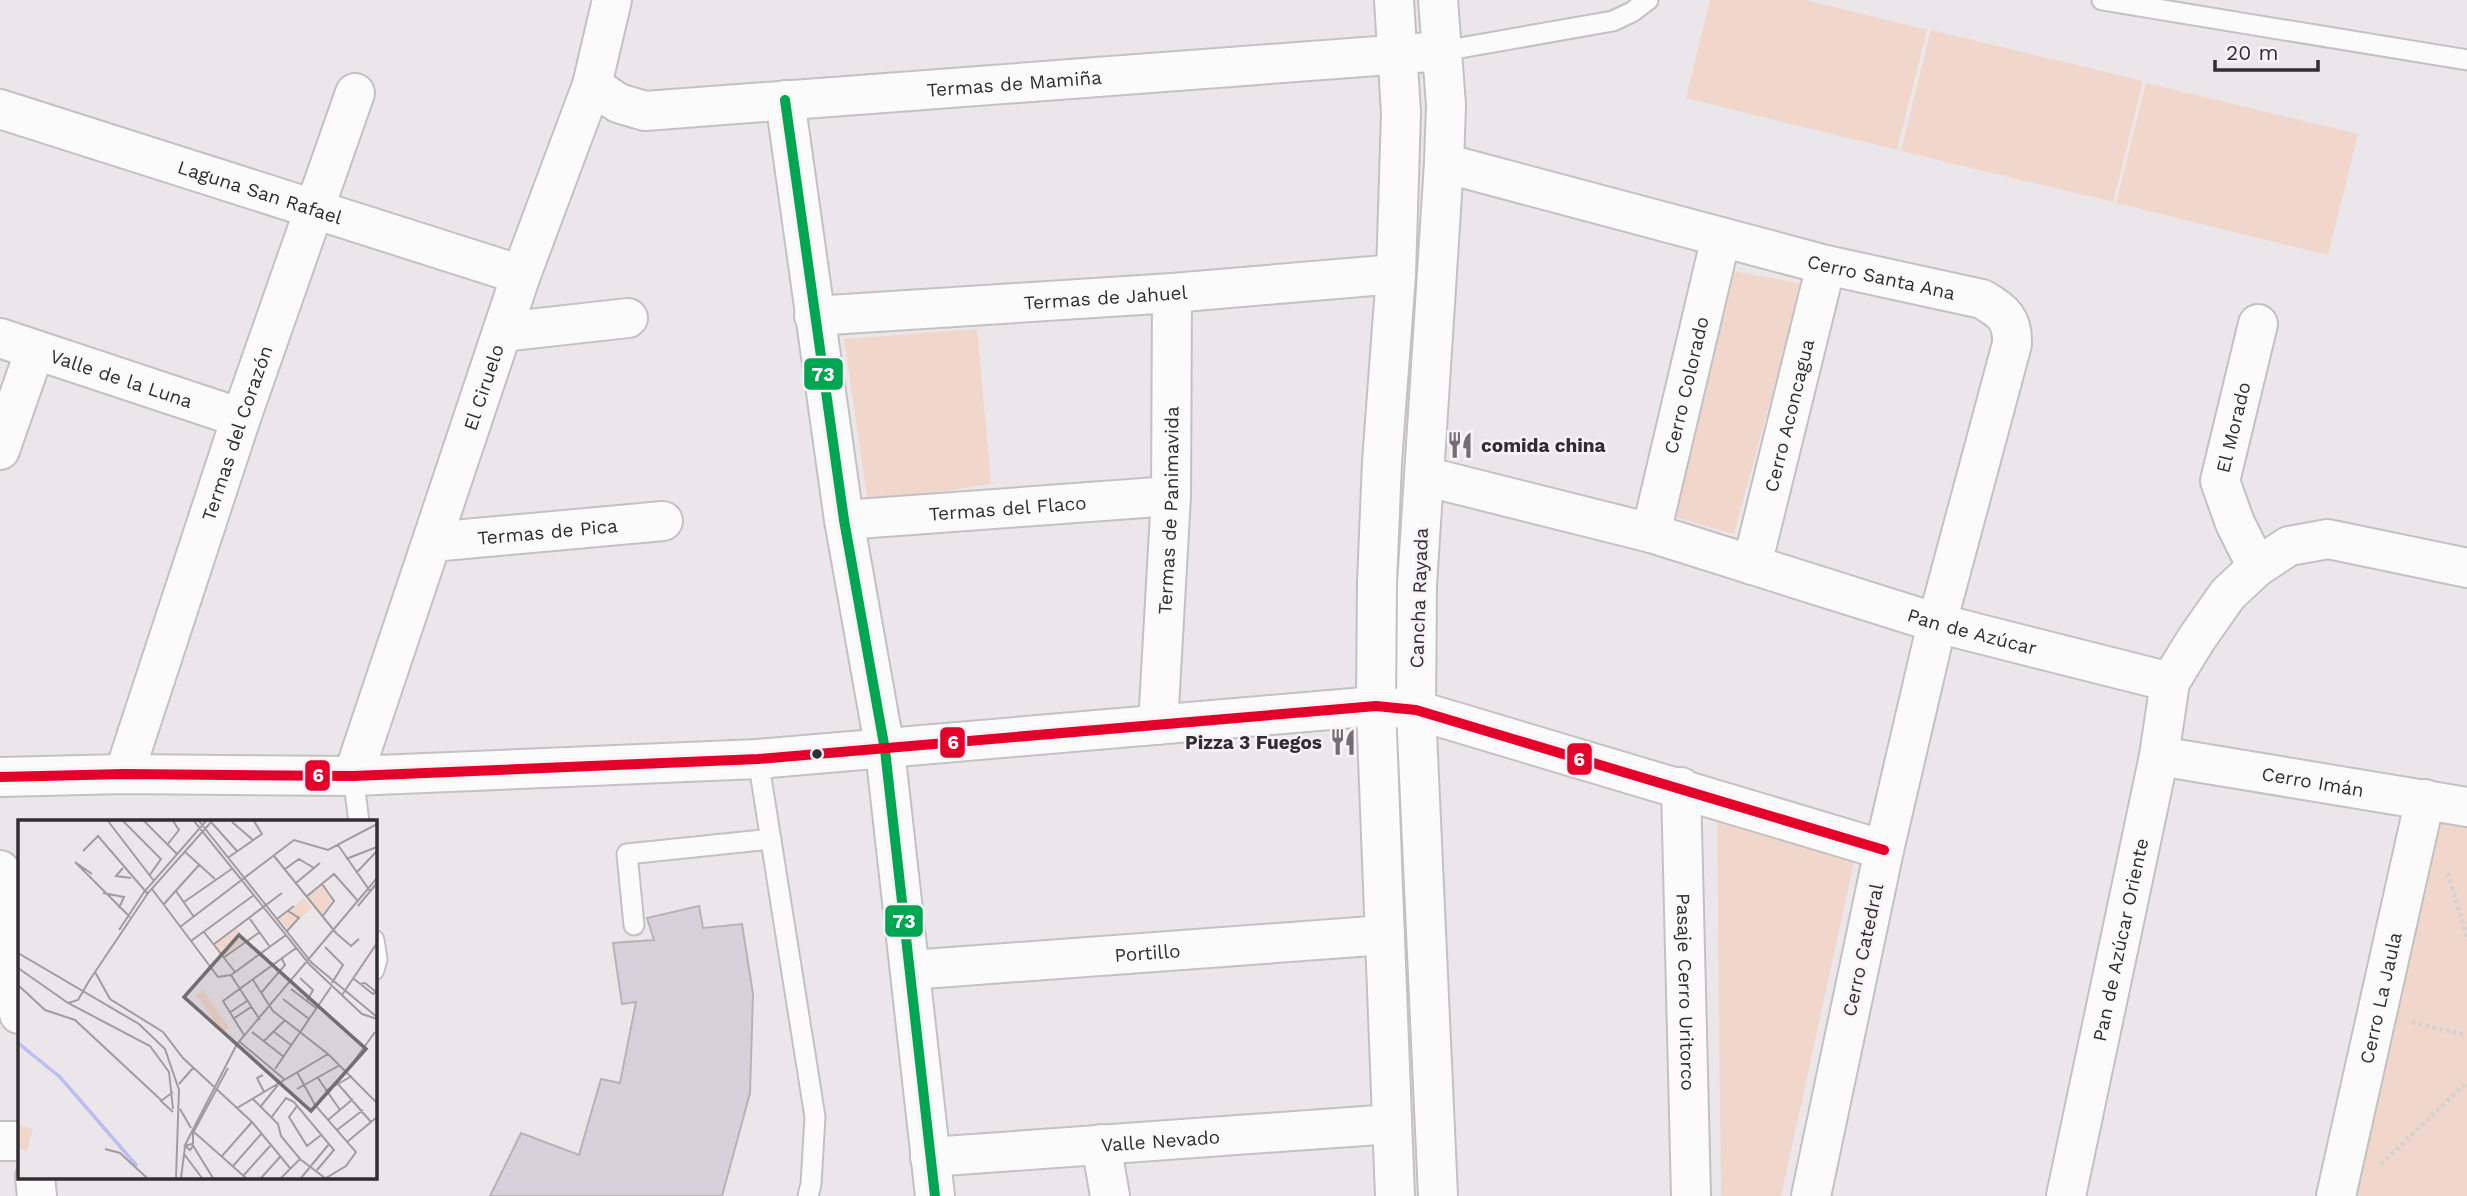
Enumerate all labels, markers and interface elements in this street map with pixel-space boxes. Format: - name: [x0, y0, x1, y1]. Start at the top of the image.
- scale bar: [2215, 28, 2318, 72]
- text: 20 m: [2226, 40, 2278, 65]
- street label: Termas de Mamiña: [926, 65, 1103, 101]
- street label: Laguna San Rafael: [175, 155, 345, 229]
- street label: Cerro Santa Ana: [1805, 249, 1958, 304]
- street label: Termas de Jahuel: [1023, 280, 1188, 314]
- street label: Cerro Colorado: [1659, 314, 1713, 456]
- street label: Cerro Aconcagua: [1759, 336, 1819, 494]
- street label: El Ciruelo: [458, 341, 508, 433]
- street label: Termas del Corazón: [196, 342, 277, 524]
- street label: Valle de la Luna: [47, 344, 196, 413]
- line badge: 73: [803, 357, 844, 391]
- text: 73: [812, 363, 834, 386]
- street label: El Morado: [2211, 380, 2255, 475]
- street label: Termas de Panimavida: [1153, 406, 1183, 615]
- restaurant icon: comida china: [1445, 430, 1475, 460]
- place label: comida china: [1481, 434, 1606, 457]
- street label: Termas del Flaco: [928, 491, 1087, 525]
- street label: Termas de Pica: [476, 514, 619, 549]
- street label: Cancha Rayada: [1405, 527, 1433, 669]
- street label: Pan de Azúcar: [1905, 603, 2039, 659]
- line badge: 6: [939, 726, 966, 759]
- restaurant icon: Pizza 3 Fuegos: [1328, 727, 1358, 757]
- text: 6: [947, 731, 959, 754]
- place label: Pizza 3 Fuegos: [1185, 731, 1322, 754]
- line badge: 6: [1566, 742, 1593, 776]
- unlabelled marker: [810, 747, 824, 761]
- text: 6: [1573, 748, 1585, 771]
- line badge: 6: [304, 759, 331, 792]
- street label: Cerro Imán: [2260, 762, 2366, 801]
- text: 6: [312, 764, 324, 787]
- inset map: [18, 820, 376, 1178]
- street label: Pan de Azúcar Oriente: [2087, 836, 2153, 1043]
- street label: Cerro Catedral: [1838, 881, 1888, 1019]
- street label: Pasaje Cerro Uritorco: [1672, 893, 1700, 1091]
- line badge: 73: [884, 904, 924, 938]
- text: 73: [893, 910, 915, 933]
- street label: Cerro La Jaula: [2354, 930, 2406, 1066]
- street label: Portillo: [1114, 939, 1181, 966]
- street label: Valle Nevado: [1100, 1125, 1221, 1156]

